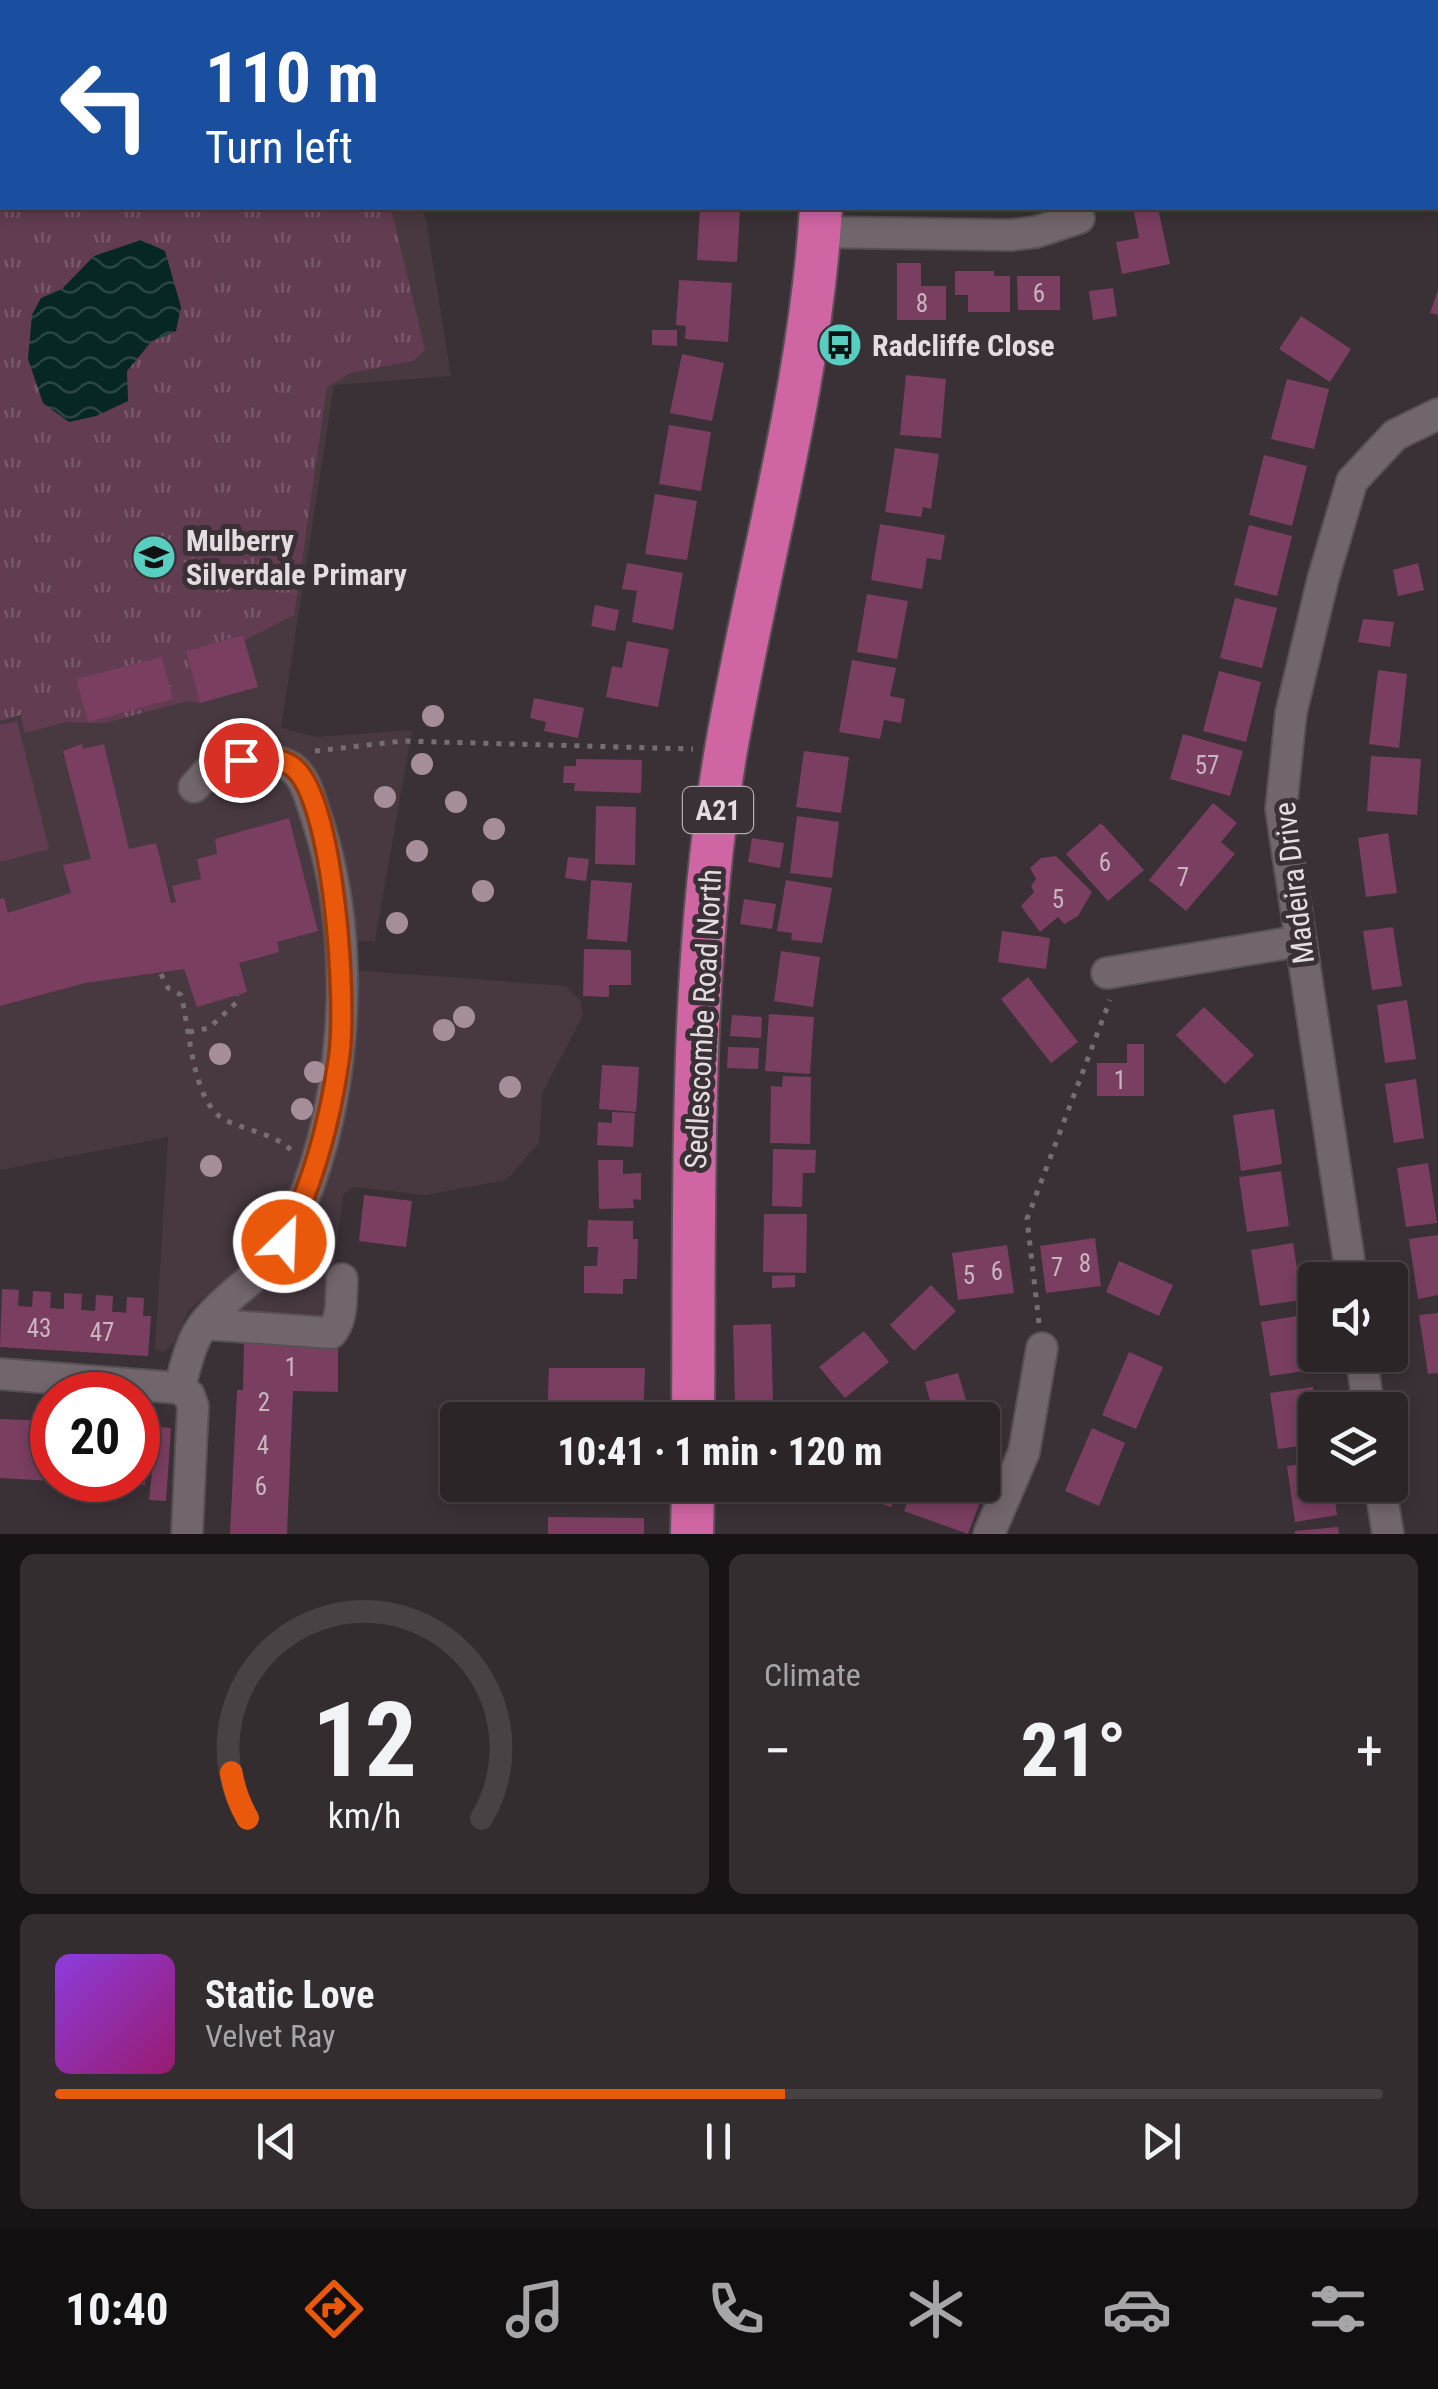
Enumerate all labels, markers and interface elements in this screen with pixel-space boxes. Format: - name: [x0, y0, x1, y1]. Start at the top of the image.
- text: 110 m: [205, 37, 379, 119]
- icon: left: [40, 40, 170, 170]
- text: Turn left: [205, 121, 353, 174]
- house number: 6: [1033, 279, 1045, 308]
- house number: 8: [916, 289, 928, 318]
- bus stop icon: Radcliffe Close: [817, 322, 863, 368]
- place label: Radcliffe Close: [872, 328, 1055, 363]
- place label: Mulberry Silverdale Primary: [186, 523, 408, 592]
- school or university icon: Mulberry Silverdale Primary: [131, 534, 177, 580]
- pin: [199, 718, 284, 803]
- icon: arrive: [214, 733, 269, 788]
- house number: 57: [1195, 751, 1219, 780]
- road number: A21: [683, 787, 753, 833]
- street label: Madeira Drive: [1267, 800, 1321, 966]
- house number: 6: [1099, 848, 1111, 877]
- house number: 7: [1177, 863, 1189, 892]
- street label: Sedlescombe Road North: [678, 868, 728, 1170]
- house number: 5: [1052, 885, 1064, 914]
- house number: 1: [1114, 1066, 1126, 1095]
- position arrow: [232, 1190, 336, 1294]
- house number: 8: [1079, 1249, 1091, 1278]
- house number: 7: [1051, 1253, 1063, 1282]
- house number: 6: [991, 1257, 1003, 1286]
- house number: 5: [963, 1261, 975, 1290]
- map controls: [1298, 1262, 1408, 1502]
- button: sound: [1298, 1262, 1408, 1372]
- house number: 43: [27, 1314, 51, 1343]
- house number: 47: [90, 1318, 114, 1347]
- house number: 1: [285, 1353, 297, 1382]
- speed limit sign: 20: [30, 1372, 160, 1502]
- house number: 2: [258, 1388, 270, 1417]
- button: layers: [1298, 1392, 1408, 1502]
- text: 10:41 · 1 min · 120 m: [558, 1430, 882, 1474]
- house number: 4: [257, 1431, 269, 1460]
- house number: 6: [255, 1472, 267, 1501]
- text: Climate: [764, 1656, 861, 1694]
- text: 12: [312, 1680, 417, 1801]
- text: 21°: [1021, 1706, 1126, 1794]
- text: −: [764, 1719, 792, 1783]
- text: +: [1356, 1719, 1383, 1783]
- text: km/h: [328, 1795, 401, 1837]
- text: Static Love: [205, 1973, 374, 2017]
- text: Velvet Ray: [205, 2017, 335, 2055]
- icon: previous: [249, 2114, 304, 2169]
- icon: pause: [691, 2114, 746, 2169]
- icon: next: [1134, 2114, 1189, 2169]
- icon: directions: [299, 2274, 369, 2344]
- icon: music: [500, 2274, 570, 2344]
- icon: phone: [701, 2274, 771, 2344]
- icon: climate: [901, 2274, 971, 2344]
- icon: car: [1102, 2274, 1172, 2344]
- icon: filters: [1303, 2274, 1373, 2344]
- text: 10:40: [65, 2283, 169, 2336]

